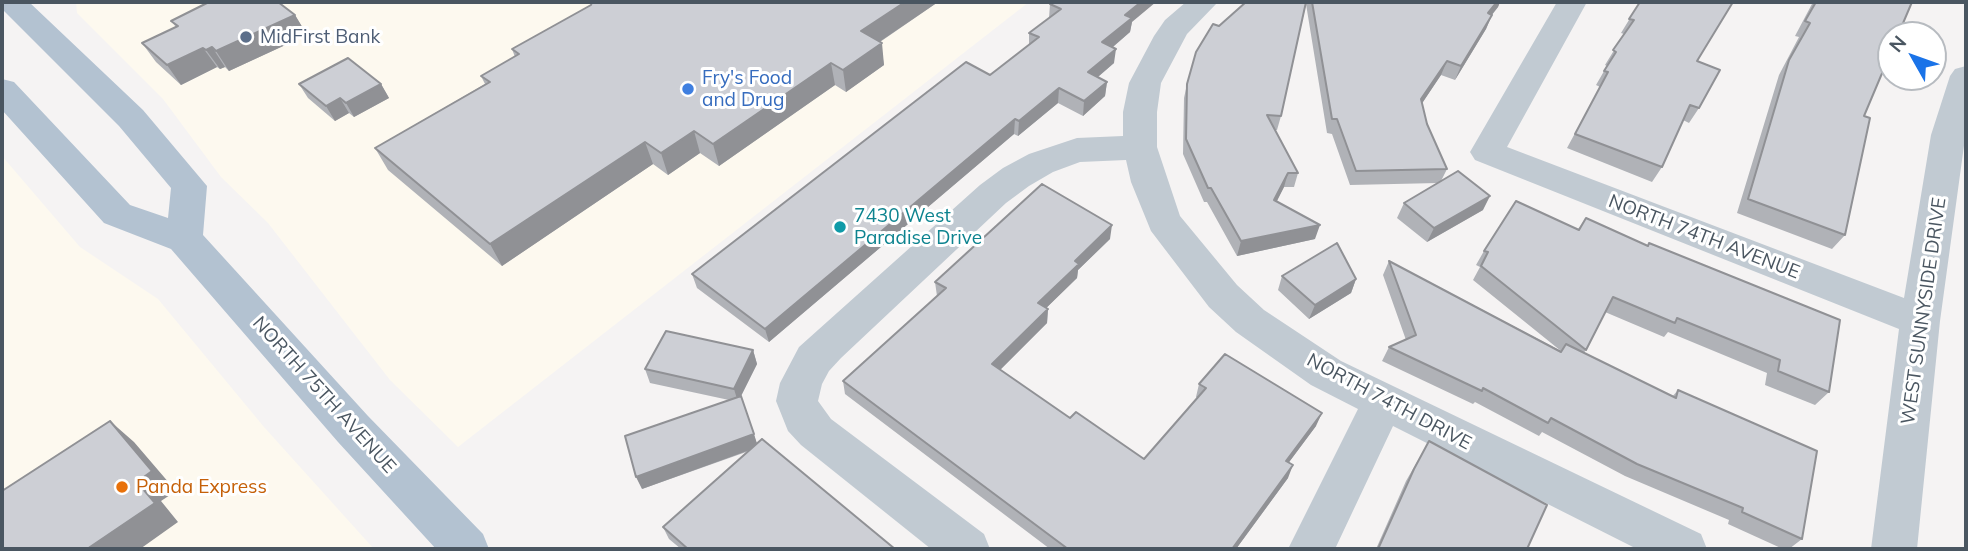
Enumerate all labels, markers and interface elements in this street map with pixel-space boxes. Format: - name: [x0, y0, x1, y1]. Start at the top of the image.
- north arrow: [1877, 21, 1947, 91]
- place label: MidFirst Bank: [260, 26, 380, 48]
- marker: MidFirst Bank: [238, 29, 254, 45]
- text: N: [1884, 31, 1911, 57]
- place label: Fry's Food and Drug: [702, 67, 792, 111]
- marker: Fry's Food and Drug: [680, 81, 696, 97]
- street label: NORTH 74TH AVENUE: [1605, 190, 1803, 284]
- street label: WEST SUNNYSIDE DRIVE: [1897, 196, 1951, 426]
- place label: 7430 West Paradise Drive: [854, 205, 982, 249]
- marker: 7430 West Paradise Drive: [832, 219, 848, 235]
- street label: NORTH 75TH AVENUE: [248, 312, 400, 478]
- street label: NORTH 74TH DRIVE: [1303, 349, 1475, 455]
- place label: Panda Express: [136, 476, 267, 498]
- marker: Panda Express: [114, 479, 130, 495]

